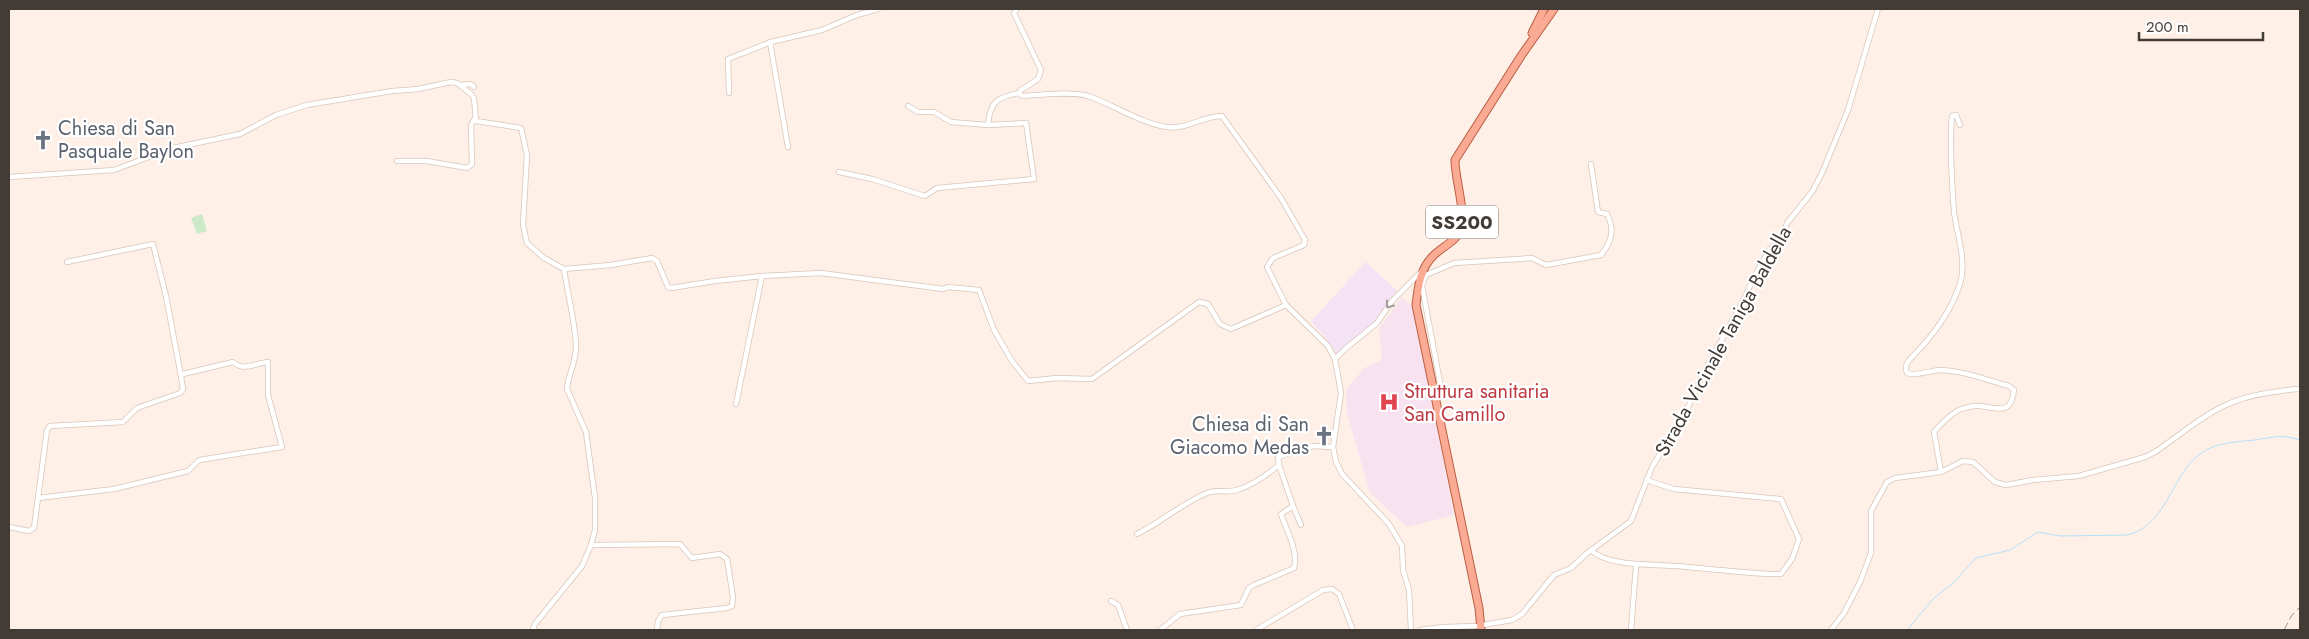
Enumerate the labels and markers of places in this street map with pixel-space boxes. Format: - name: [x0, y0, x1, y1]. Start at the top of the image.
- place label: Chiesa di San Pasquale Baylon: [58, 114, 194, 166]
- church icon: Chiesa di San Pasquale Baylon: [32, 129, 54, 151]
- place label: Struttura sanitaria San Camillo: [1404, 377, 1549, 429]
- hospital icon: Struttura sanitaria San Camillo: [1378, 391, 1400, 413]
- place label: Chiesa di San Giacomo Medas: [1170, 410, 1309, 462]
- church icon: Chiesa di San Giacomo Medas: [1313, 425, 1335, 447]

